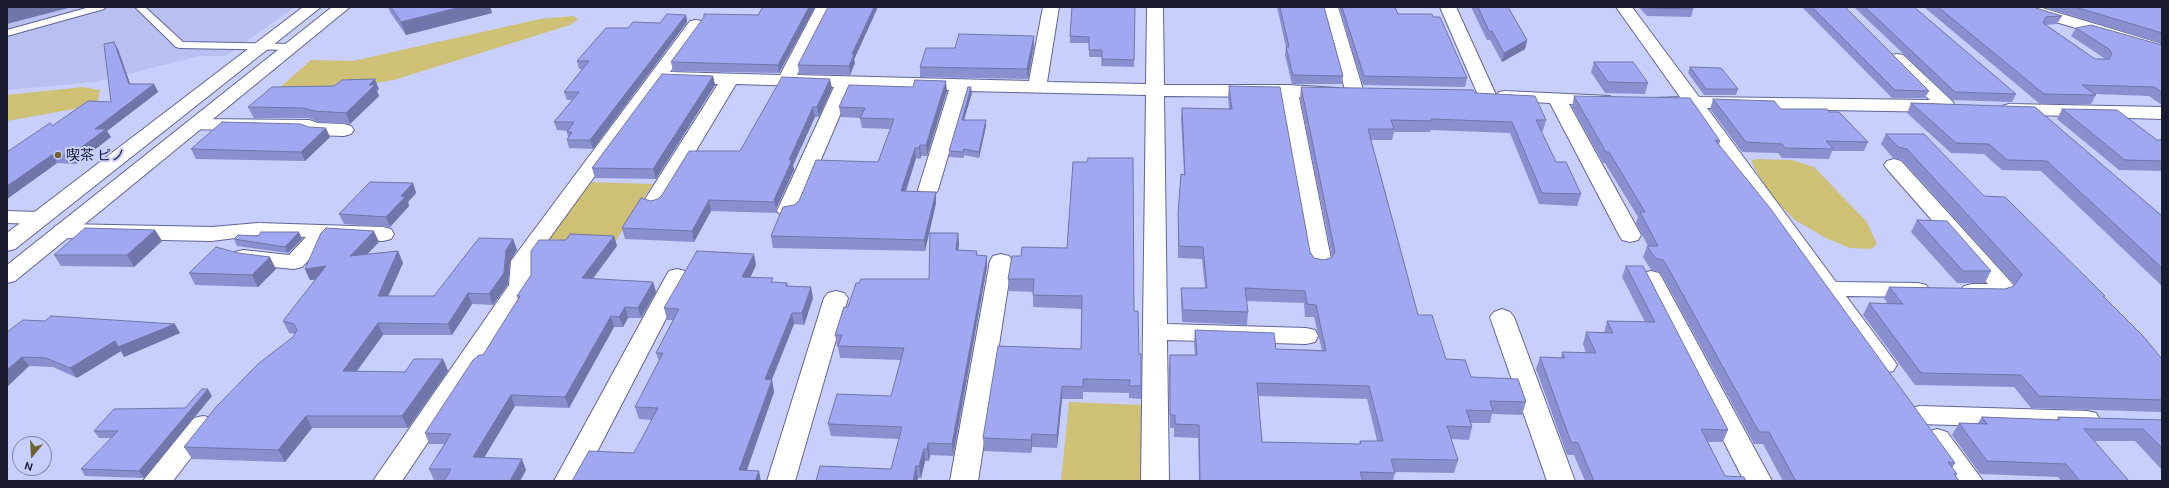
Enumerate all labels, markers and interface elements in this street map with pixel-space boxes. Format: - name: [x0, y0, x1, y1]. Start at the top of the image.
- place label: 喫茶 ピノ: [66, 147, 125, 163]
- marker: 喫茶 ピノ: [53, 150, 63, 160]
- north arrow: [12, 436, 52, 476]
- text: N: [23, 459, 34, 473]

